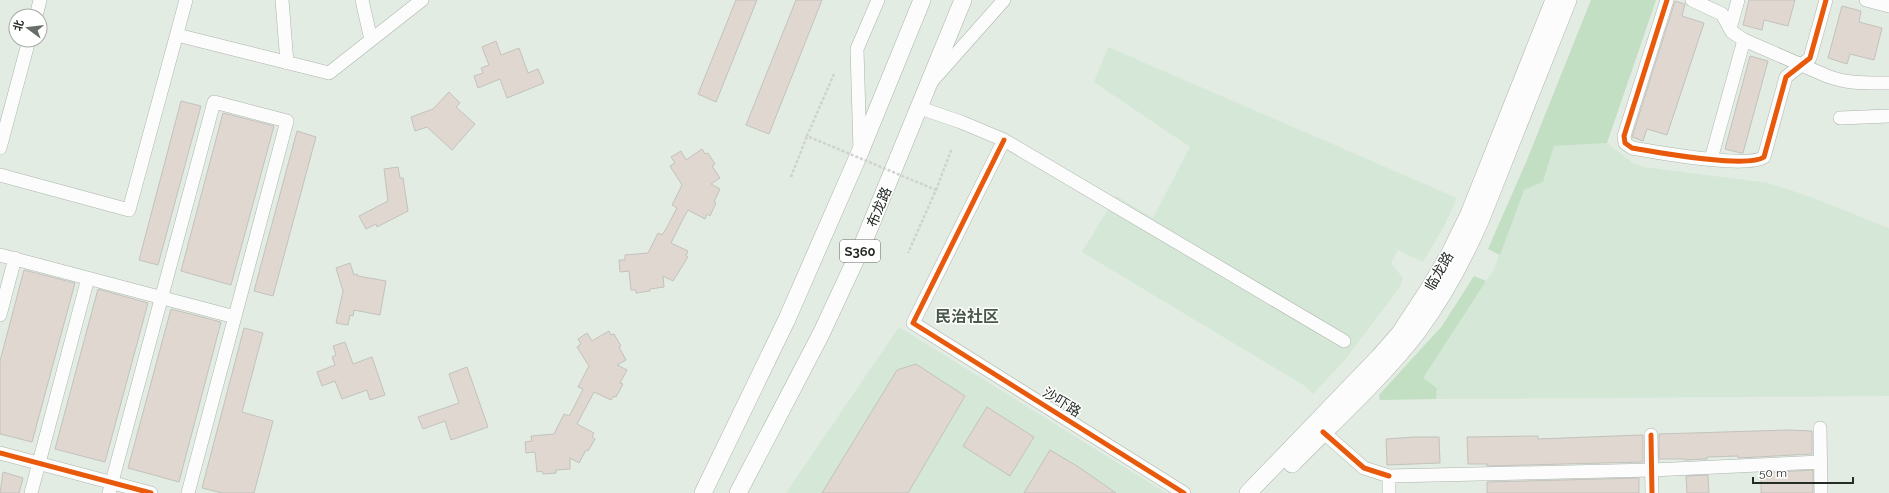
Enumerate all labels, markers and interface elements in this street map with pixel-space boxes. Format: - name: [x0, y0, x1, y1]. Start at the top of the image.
- north arrow: [8, 8, 48, 48]
- text: 北: [11, 19, 27, 33]
- street label: 布龙路: [863, 185, 895, 229]
- road number: S360: [840, 240, 880, 262]
- street label: 临龙路: [1422, 249, 1456, 293]
- district label: 民治社区: [935, 307, 999, 326]
- street label: 沙吓路: [1040, 384, 1084, 420]
- scale bar: [1753, 459, 1853, 485]
- text: 50 m: [1759, 466, 1787, 480]

